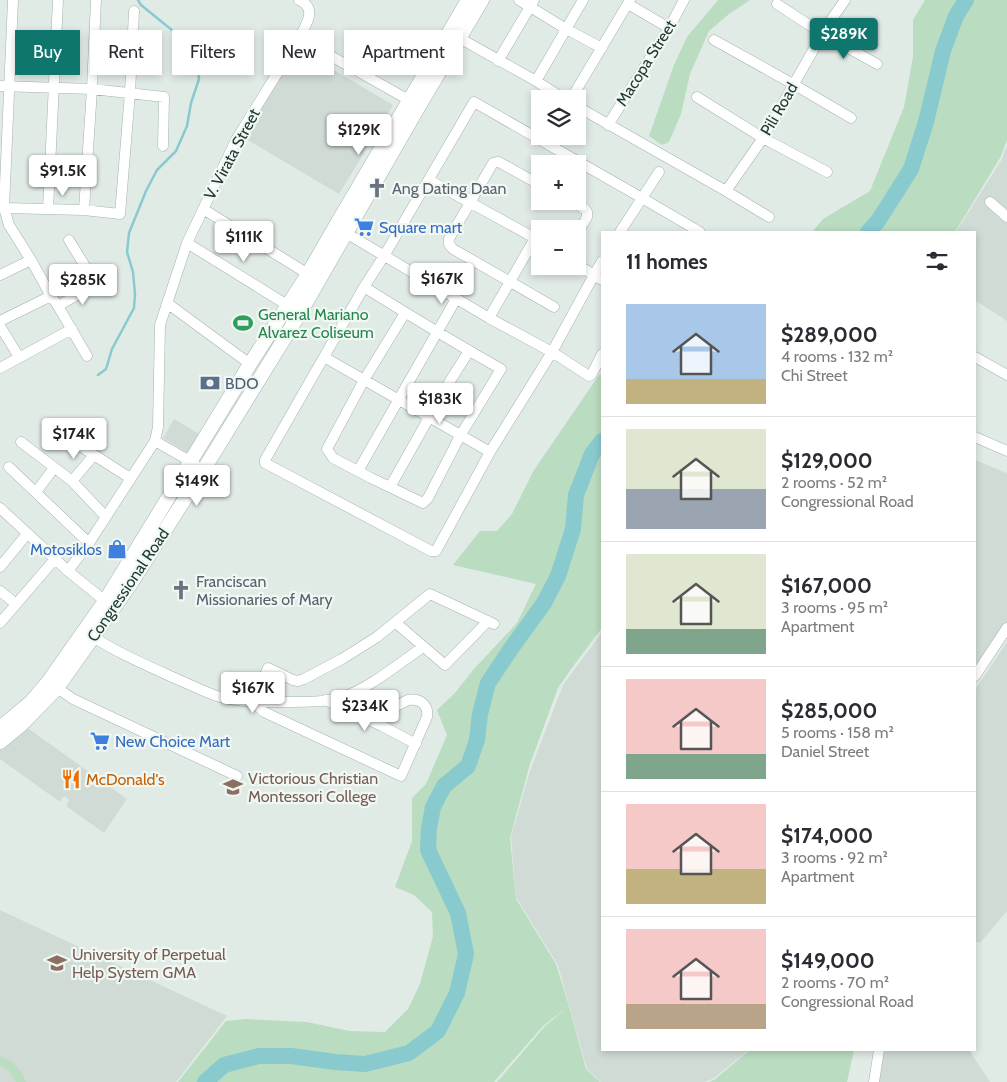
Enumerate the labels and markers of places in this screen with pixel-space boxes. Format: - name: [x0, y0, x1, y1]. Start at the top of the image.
- pin: $289K: [809, 18, 879, 60]
- pin: $129K: [324, 114, 394, 156]
- pin: $91.5K: [22, 154, 104, 197]
- church icon: Ang Dating Daan: [366, 177, 388, 199]
- place label: Ang Dating Daan: [392, 179, 507, 198]
- supermarket icon: Square mart: [353, 216, 375, 238]
- place label: Square mart: [379, 218, 463, 237]
- pin: $111K: [209, 220, 279, 263]
- pin: $167K: [407, 262, 477, 305]
- pin: $285K: [48, 264, 118, 306]
- place label: General Mariano Alvarez Coliseum: [258, 305, 374, 342]
- sports icon: General Mariano Alvarez Coliseum: [232, 312, 254, 334]
- bank icon: BDO: [199, 372, 221, 394]
- place label: BDO: [225, 374, 259, 393]
- pin: $183K: [405, 382, 475, 425]
- pin: $174K: [39, 418, 109, 460]
- pin: $149K: [162, 464, 232, 507]
- shop icon: Motosiklos: [106, 538, 128, 560]
- place label: Motosiklos: [30, 540, 102, 559]
- place label: Franciscan Missionaries of Mary: [196, 572, 332, 609]
- church icon: Franciscan Missionaries of Mary: [170, 579, 192, 601]
- pin: $167K: [218, 672, 288, 714]
- pin: $234K: [330, 690, 400, 732]
- supermarket icon: New Choice Mart: [89, 730, 111, 752]
- place label: New Choice Mart: [115, 732, 231, 751]
- restaurant icon: McDonald's: [60, 768, 82, 790]
- place label: Victorious Christian Montessori College: [248, 769, 378, 806]
- place label: McDonald's: [86, 770, 165, 789]
- school or university icon: Victorious Christian Montessori College: [222, 776, 244, 798]
- place label: University of Perpetual Help System GMA: [72, 945, 226, 982]
- school or university icon: University of Perpetual Help System GMA: [46, 952, 68, 974]

